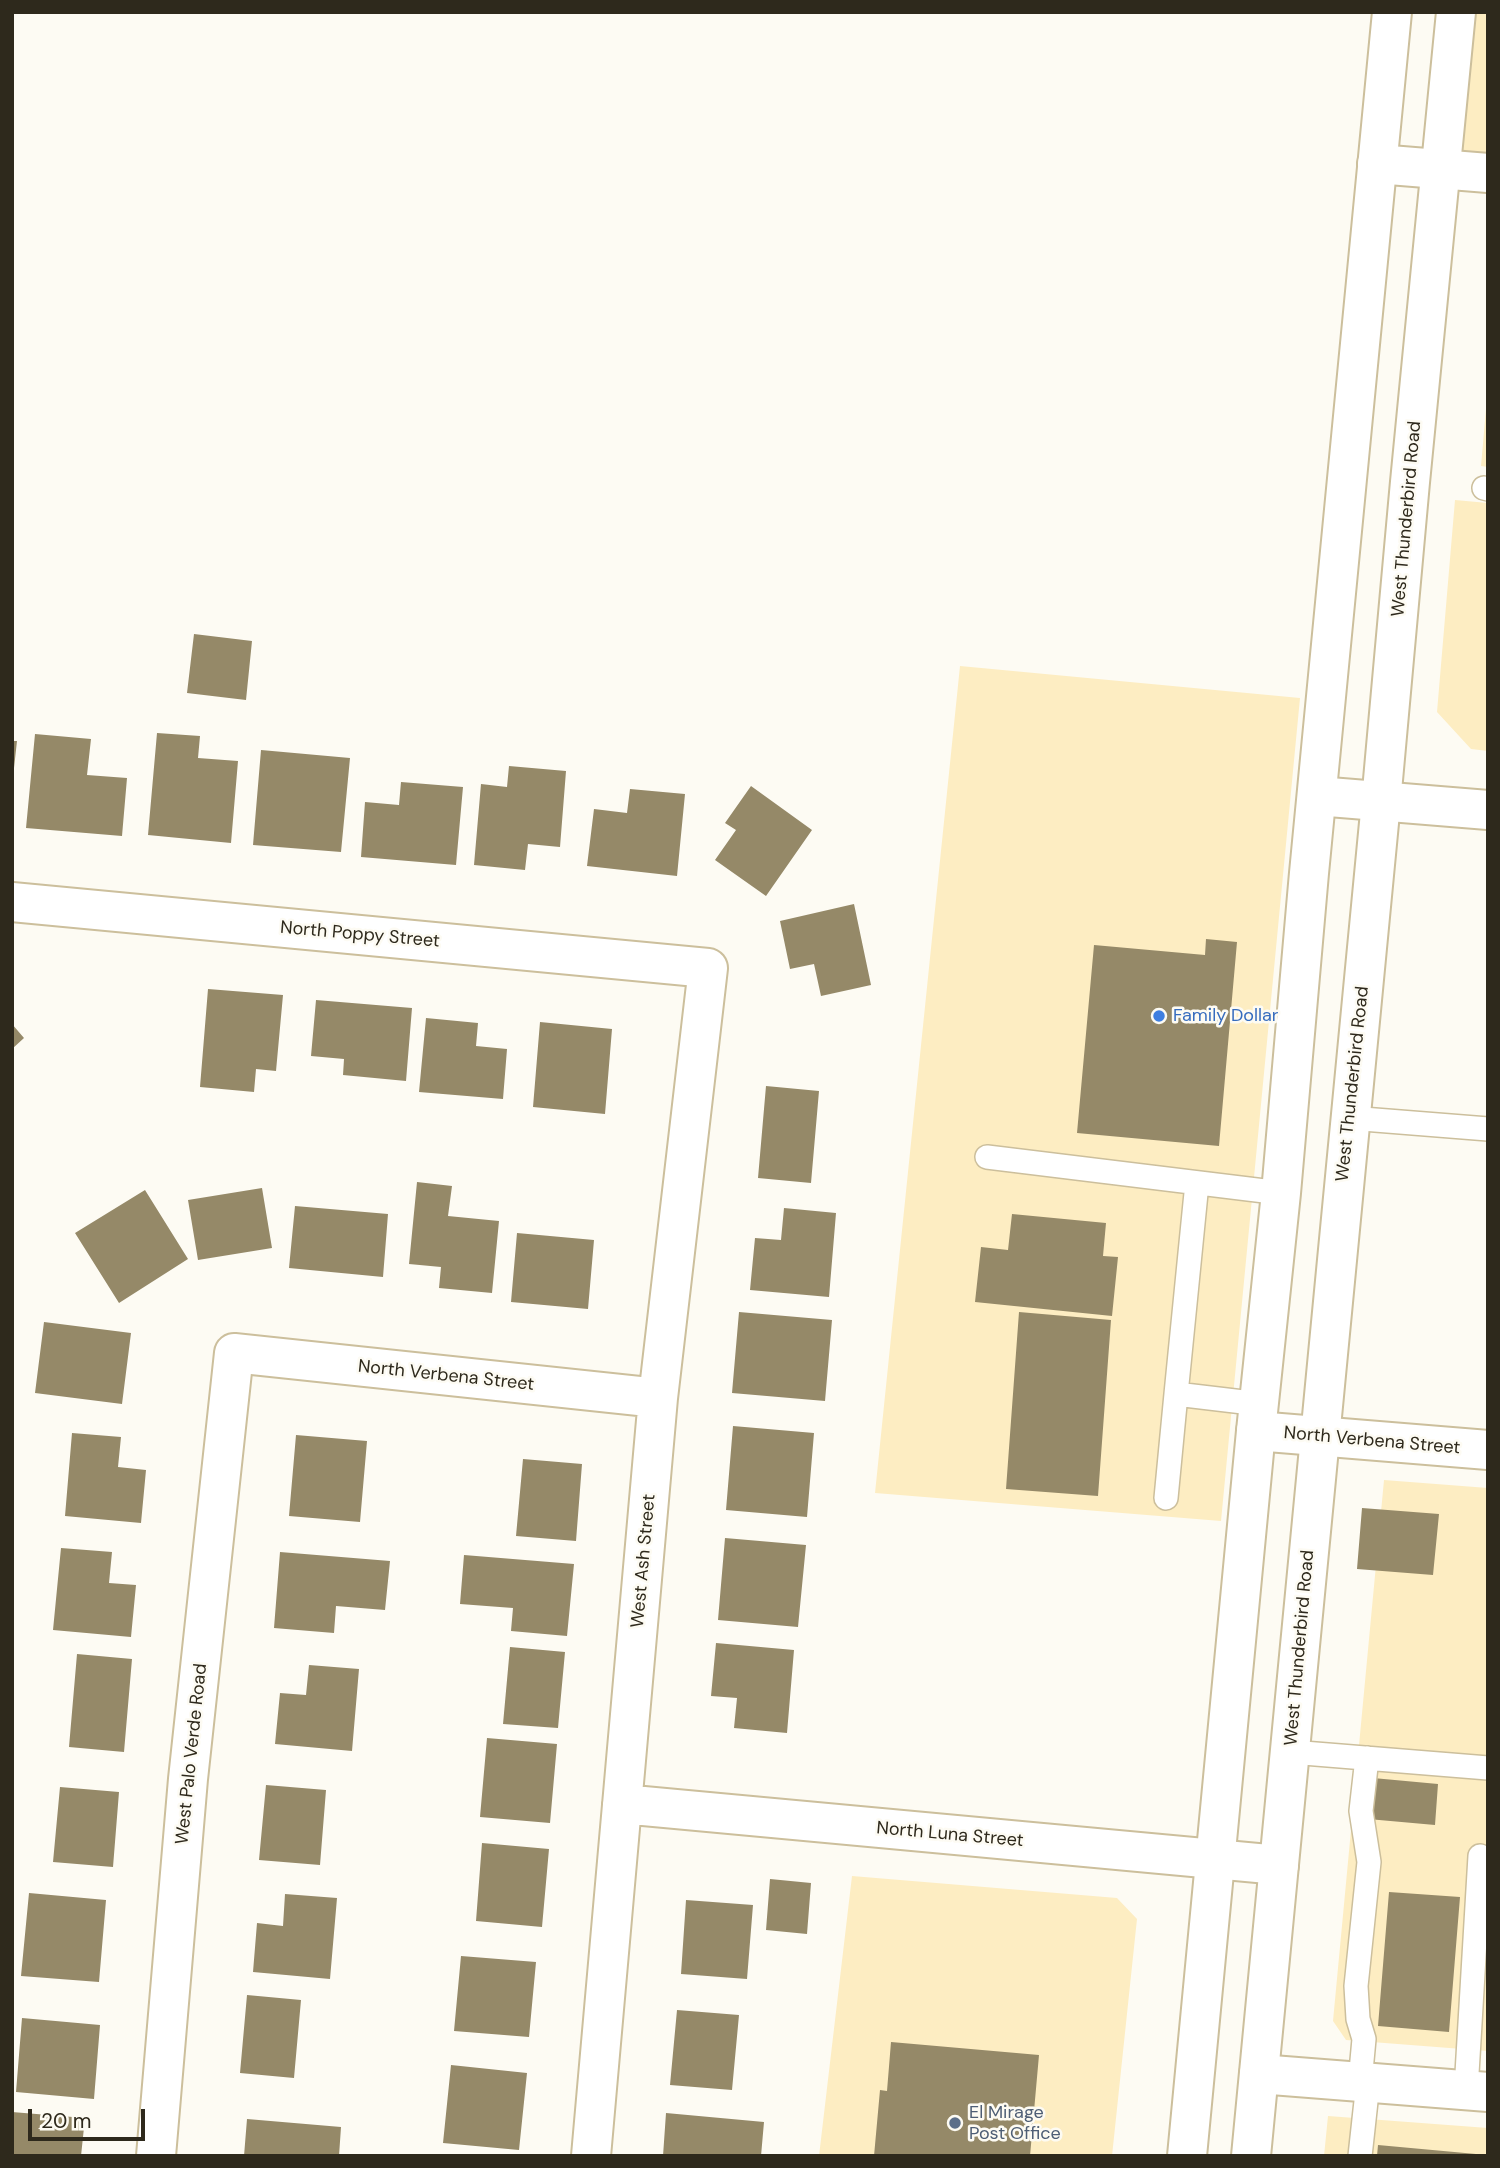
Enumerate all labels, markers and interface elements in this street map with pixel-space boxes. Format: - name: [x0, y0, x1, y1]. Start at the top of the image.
- street label: West Thunderbird Road: [1388, 420, 1426, 618]
- street label: North Poppy Street: [279, 917, 441, 953]
- street label: West Thunderbird Road: [1332, 985, 1374, 1183]
- place label: Family Dollar: [1173, 1005, 1279, 1027]
- marker: Family Dollar: [1151, 1008, 1167, 1024]
- street label: North Verbena Street: [357, 1356, 535, 1396]
- street label: North Verbena Street: [1283, 1423, 1461, 1459]
- street label: West Ash Street: [627, 1493, 661, 1629]
- street label: West Thunderbird Road: [1281, 1549, 1319, 1747]
- street label: West Palo Verde Road: [172, 1662, 212, 1846]
- street label: North Luna Street: [875, 1818, 1025, 1852]
- scale bar: [32, 2094, 149, 2138]
- place label: El Mirage Post Office: [969, 2102, 1061, 2144]
- text: 20 m: [41, 2107, 92, 2135]
- marker: El Mirage Post Office: [947, 2115, 963, 2131]

